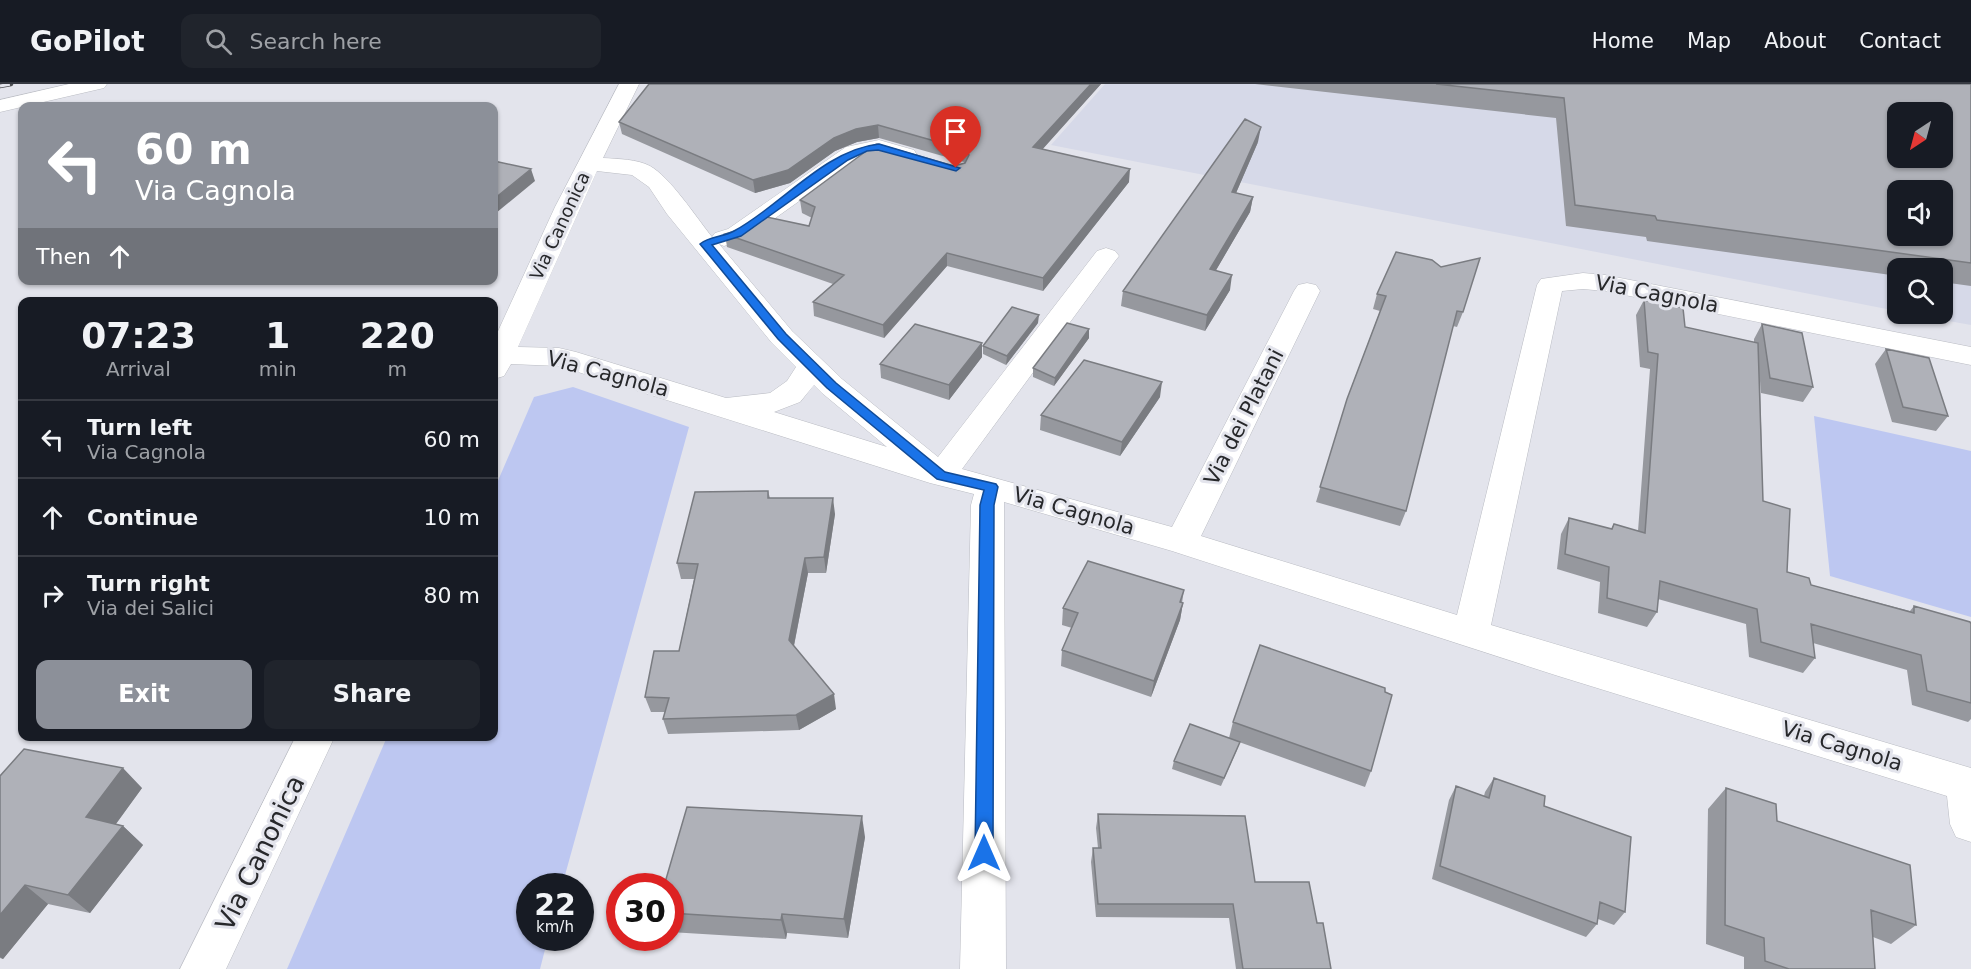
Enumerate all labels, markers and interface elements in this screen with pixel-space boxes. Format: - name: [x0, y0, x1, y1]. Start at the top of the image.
- search box: [181, 14, 601, 68]
- text: GoPilot: [30, 25, 145, 58]
- icon: search: [202, 25, 235, 58]
- text: Search here: [250, 29, 382, 54]
- text: Home: [1592, 29, 1654, 53]
- text: Map: [1687, 29, 1731, 53]
- text: About: [1764, 29, 1826, 53]
- text: Contact: [1859, 29, 1941, 53]
- north arrow: [1887, 102, 1953, 168]
- map controls: [1887, 102, 1953, 324]
- pin: [930, 106, 981, 168]
- icon: arrive: [939, 115, 972, 148]
- text: 60 m: [135, 125, 252, 174]
- icon: left: [36, 126, 114, 204]
- street label: Via Canonica: [525, 168, 594, 283]
- text: Via Cagnola: [135, 175, 296, 206]
- button: sound: [1887, 180, 1953, 246]
- icon: ahead: [103, 240, 136, 273]
- text: Then: [36, 244, 91, 269]
- button: search: [1887, 258, 1953, 324]
- street label: Via Cagnola: [1593, 270, 1721, 318]
- text: 07:23: [81, 315, 196, 356]
- text: 1: [265, 315, 290, 356]
- text: 220: [360, 315, 435, 356]
- street label: Via dei Platani: [1199, 345, 1289, 489]
- street label: Via Cagnola: [545, 346, 671, 402]
- text: Arrival: [106, 357, 171, 381]
- text: min: [259, 357, 297, 381]
- text: m: [388, 357, 407, 381]
- text: Turn left: [87, 415, 192, 440]
- icon: left: [36, 423, 69, 456]
- text: 60 m: [424, 427, 480, 452]
- text: Via Cagnola: [87, 440, 206, 464]
- street label: Via Cagnola: [1011, 482, 1137, 540]
- icon: ahead: [36, 501, 69, 534]
- text: Continue: [87, 505, 198, 530]
- text: 10 m: [424, 505, 480, 530]
- text: Turn right: [87, 571, 210, 596]
- icon: right: [36, 579, 69, 612]
- text: 80 m: [424, 583, 480, 608]
- text: Via dei Salici: [87, 596, 214, 620]
- button: Exit: [36, 660, 252, 729]
- button: Share: [264, 660, 480, 729]
- street label: Via Cagnola: [1779, 716, 1905, 776]
- street label: Via Canonica: [209, 770, 311, 936]
- position arrow: [952, 821, 1016, 885]
- speed limit sign: 30: [606, 873, 684, 951]
- text: 22: [534, 887, 576, 922]
- text: km/h: [536, 918, 574, 936]

